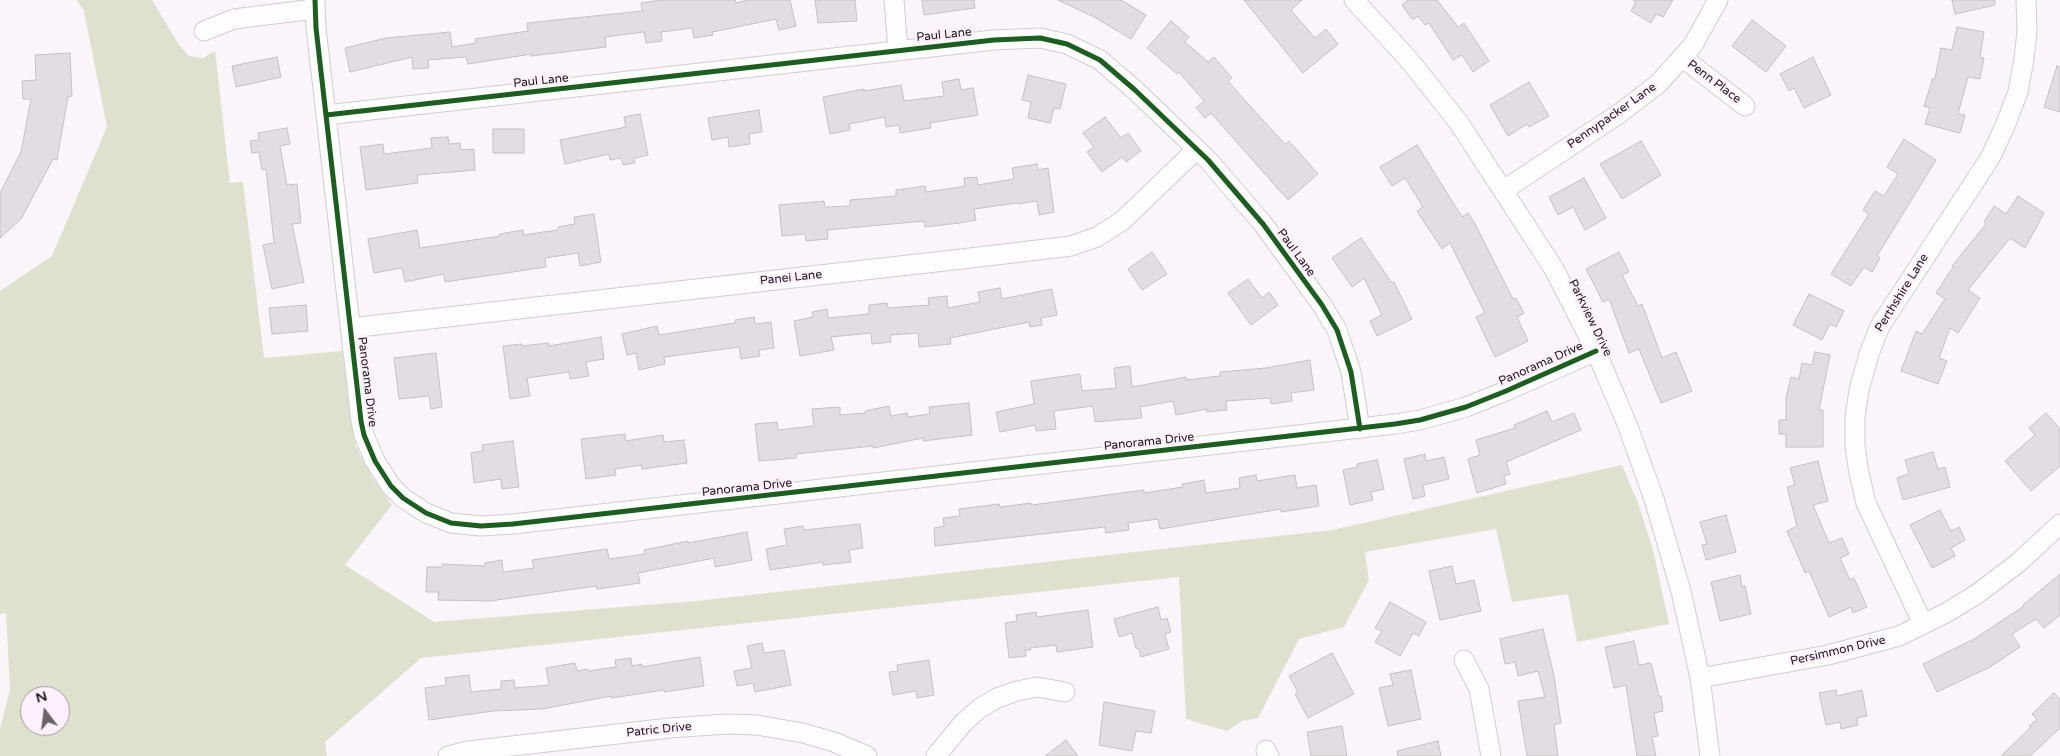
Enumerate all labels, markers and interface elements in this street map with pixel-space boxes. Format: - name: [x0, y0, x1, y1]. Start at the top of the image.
- street label: Paul Lane: [916, 25, 972, 45]
- street label: Penn Place: [1684, 57, 1744, 107]
- street label: Paul Lane: [513, 71, 569, 91]
- street label: Pennypacker Lane: [1565, 80, 1659, 152]
- street label: Paul Lane: [1274, 226, 1318, 280]
- street label: Perthshire Lane: [1872, 251, 1932, 335]
- street label: Panei Lane: [759, 268, 823, 288]
- street label: Parkview Drive: [1565, 277, 1615, 359]
- street label: Panorama Drive: [354, 336, 380, 428]
- street label: Panorama Drive: [1497, 339, 1585, 389]
- street label: Panorama Drive: [1103, 430, 1195, 454]
- street label: Panorama Drive: [701, 476, 793, 500]
- street label: Persimmon Drive: [1789, 633, 1887, 669]
- north arrow: [20, 686, 70, 736]
- text: N: [34, 687, 49, 707]
- street label: Patric Drive: [626, 719, 692, 741]

